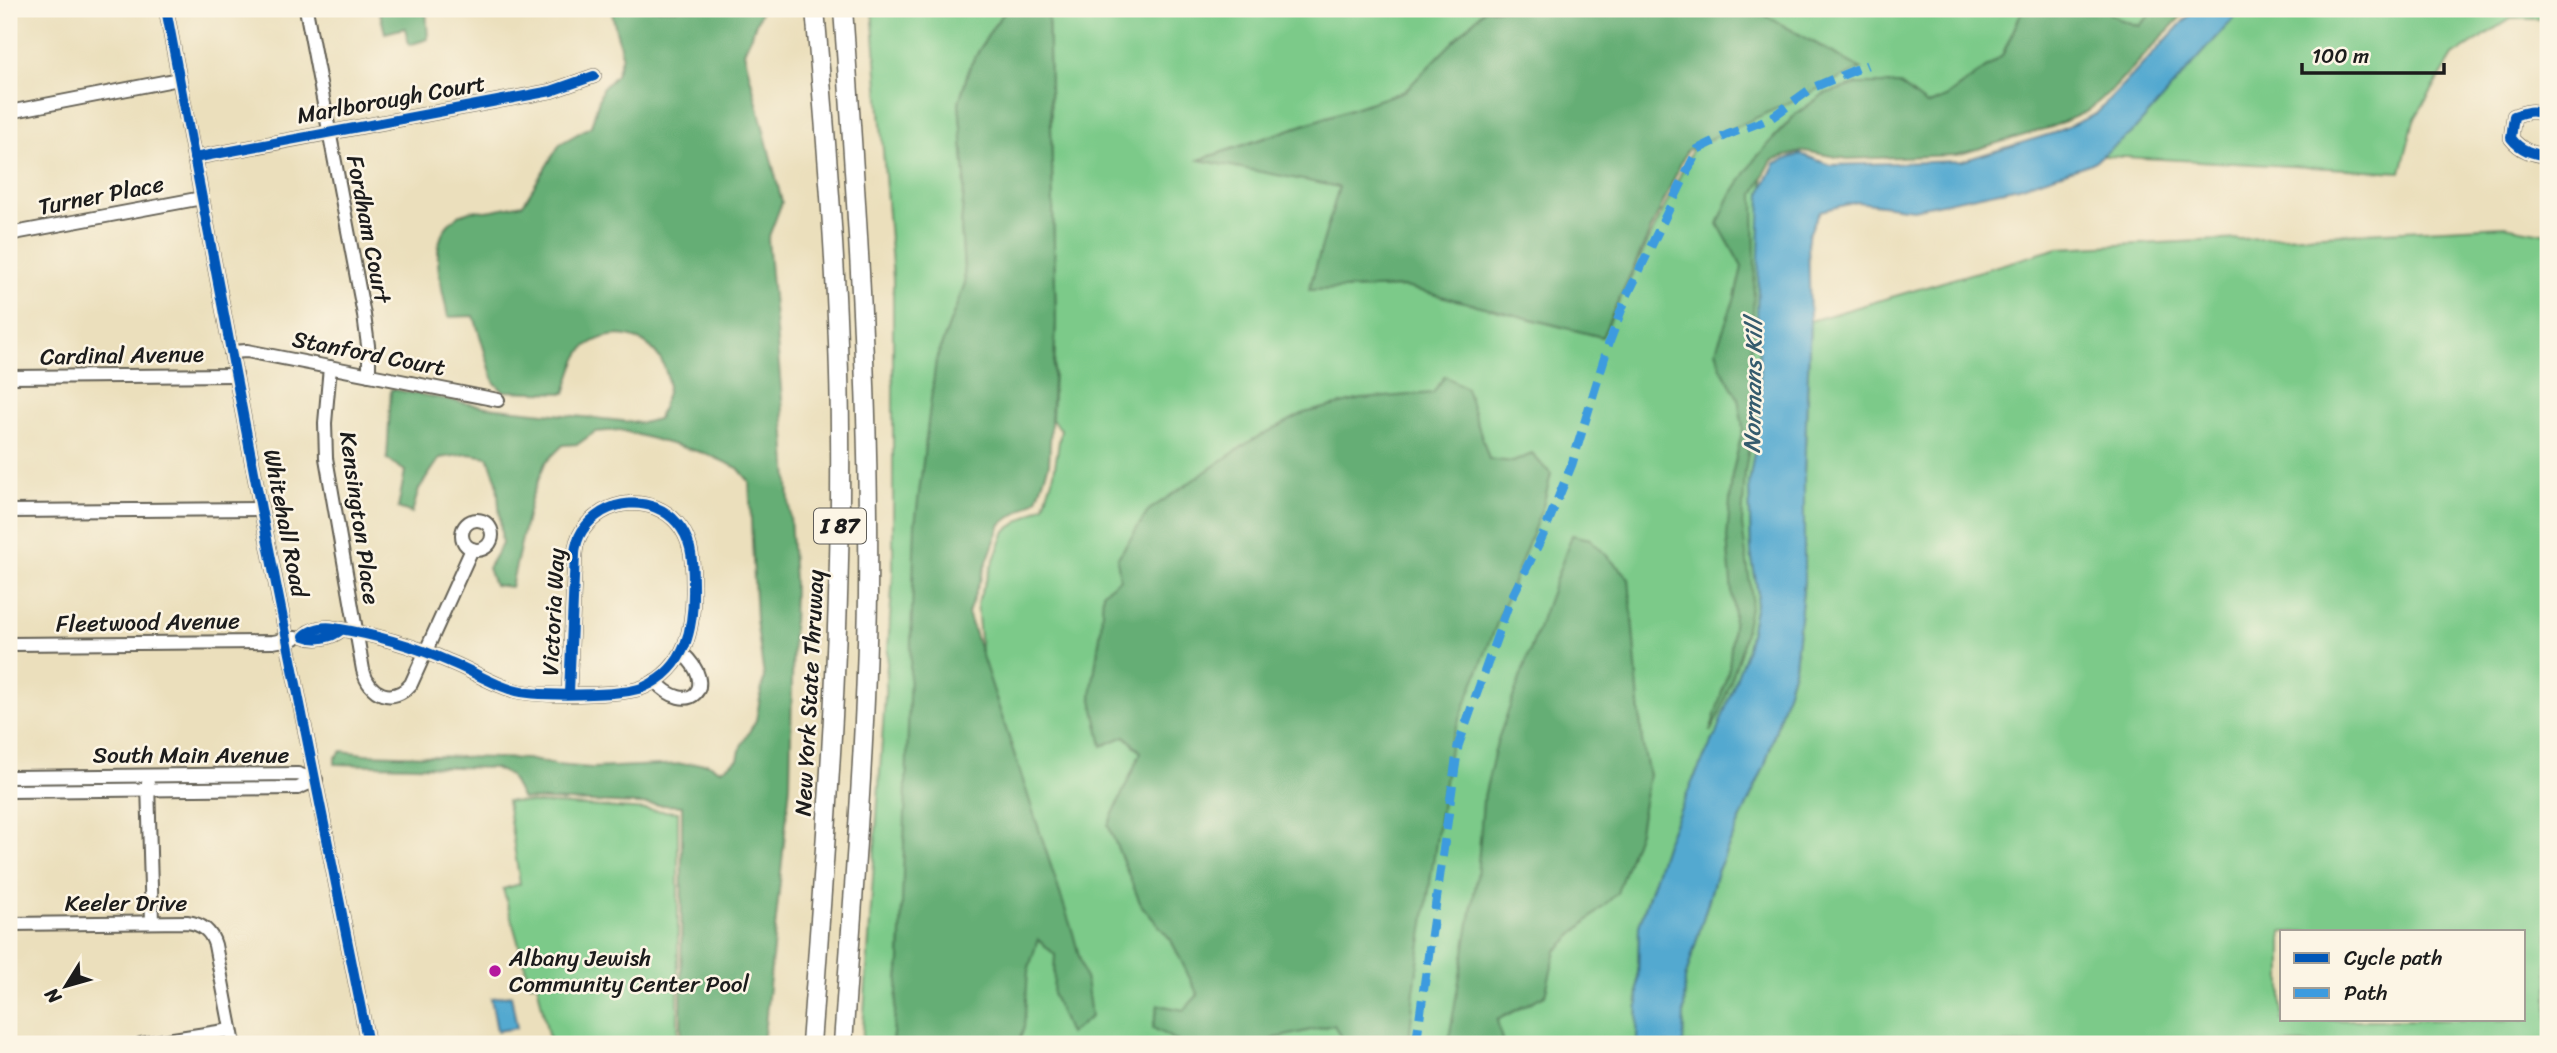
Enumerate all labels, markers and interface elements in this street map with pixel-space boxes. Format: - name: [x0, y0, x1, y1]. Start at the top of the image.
- scale bar: [2302, 32, 2443, 76]
- text: 100 m: [2312, 37, 2369, 75]
- street label: Marlborough Court: [294, 63, 489, 136]
- street label: Fordham Court: [334, 152, 403, 308]
- street label: Turner Place: [35, 163, 168, 228]
- water label: Normans Kill: [1731, 313, 1775, 454]
- street label: Stanford Court: [289, 319, 449, 388]
- street label: Cardinal Avenue: [40, 334, 204, 377]
- street label: Kensington Place: [327, 429, 392, 607]
- street label: Whitehall Road: [251, 446, 320, 602]
- road number: I 87: [814, 508, 866, 544]
- street label: Victoria Way: [530, 547, 577, 677]
- street label: New York State Thruway: [783, 569, 836, 817]
- street label: Fleetwood Avenue: [56, 600, 241, 645]
- street label: South Main Avenue: [93, 735, 290, 776]
- street label: Keeler Drive: [65, 883, 188, 924]
- legend: [2280, 930, 2526, 1021]
- place label: Albany Jewish Community Center Pool: [508, 938, 749, 1005]
- text: Cycle path: [2344, 939, 2443, 977]
- north arrow: [32, 951, 102, 1021]
- marker: Albany Jewish Community Center Pool: [487, 963, 503, 979]
- text: Path: [2344, 974, 2387, 1012]
- text: N: [35, 980, 71, 1012]

